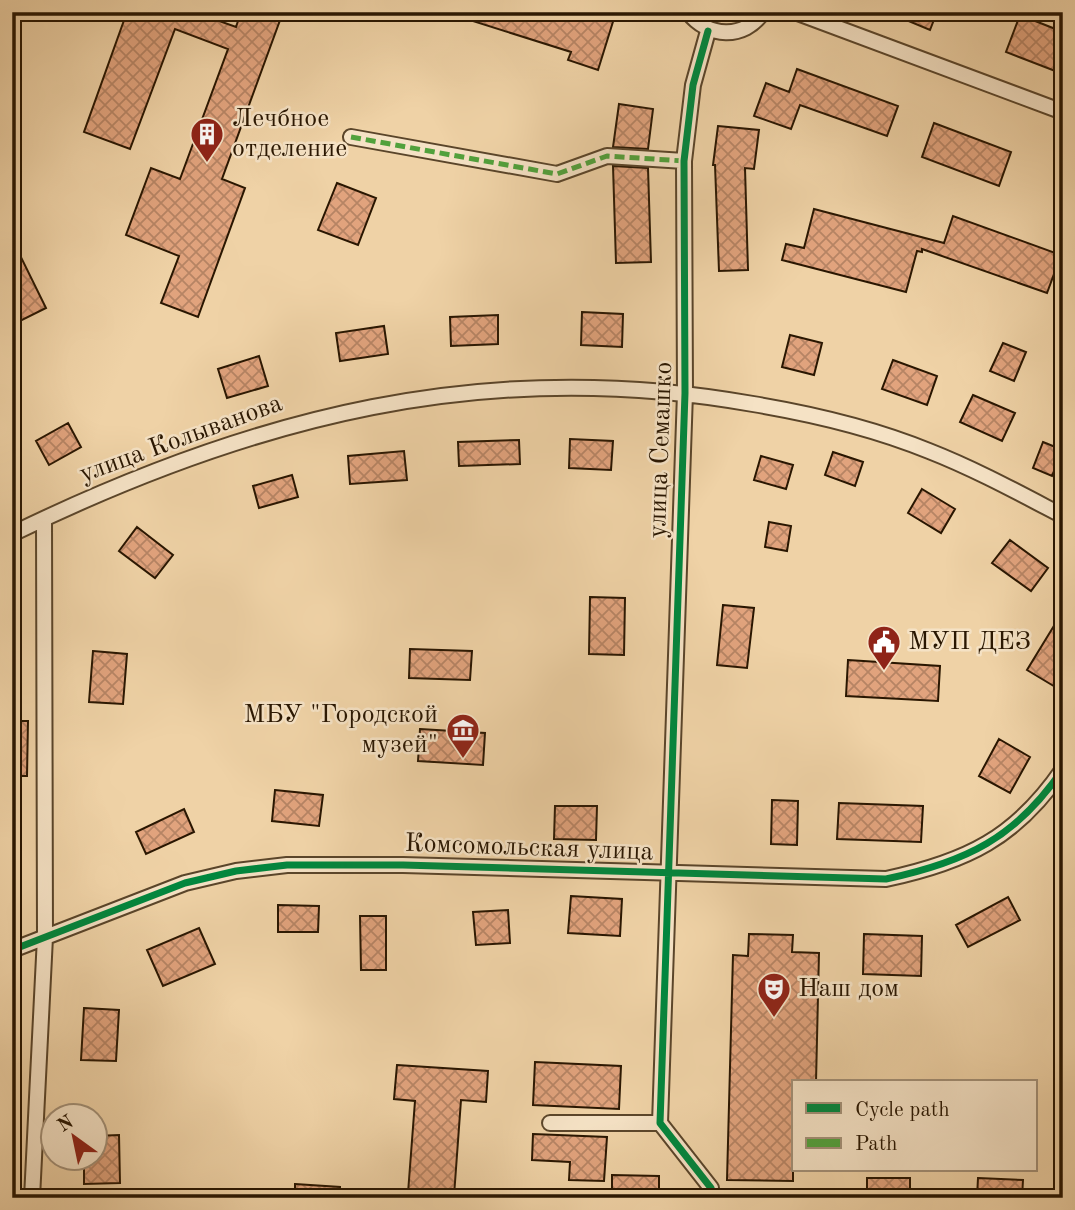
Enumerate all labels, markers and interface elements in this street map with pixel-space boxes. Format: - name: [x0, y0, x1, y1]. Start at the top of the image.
- place label: Лечбное отделение: [232, 106, 347, 162]
- building icon: Лечбное отделение: [188, 115, 226, 164]
- street label: улица Семашко: [645, 361, 677, 539]
- street label: улица Колыванова: [76, 390, 286, 488]
- public building icon: МУП ДЕЗ: [865, 623, 903, 672]
- place label: МУП ДЕЗ: [908, 629, 1031, 655]
- place label: МБУ "Городской музей": [243, 702, 438, 758]
- museum icon: МБУ "Городской музей": [444, 711, 482, 760]
- street label: Комсомольская улица: [404, 831, 654, 865]
- theatre icon: Наш дом: [755, 970, 793, 1019]
- place label: Наш дом: [798, 976, 899, 1002]
- legend: [792, 1080, 1036, 1172]
- text: Cycle path: [855, 1100, 950, 1121]
- north arrow: [38, 1102, 108, 1172]
- text: N: [55, 1113, 78, 1137]
- text: Path: [855, 1134, 898, 1155]

